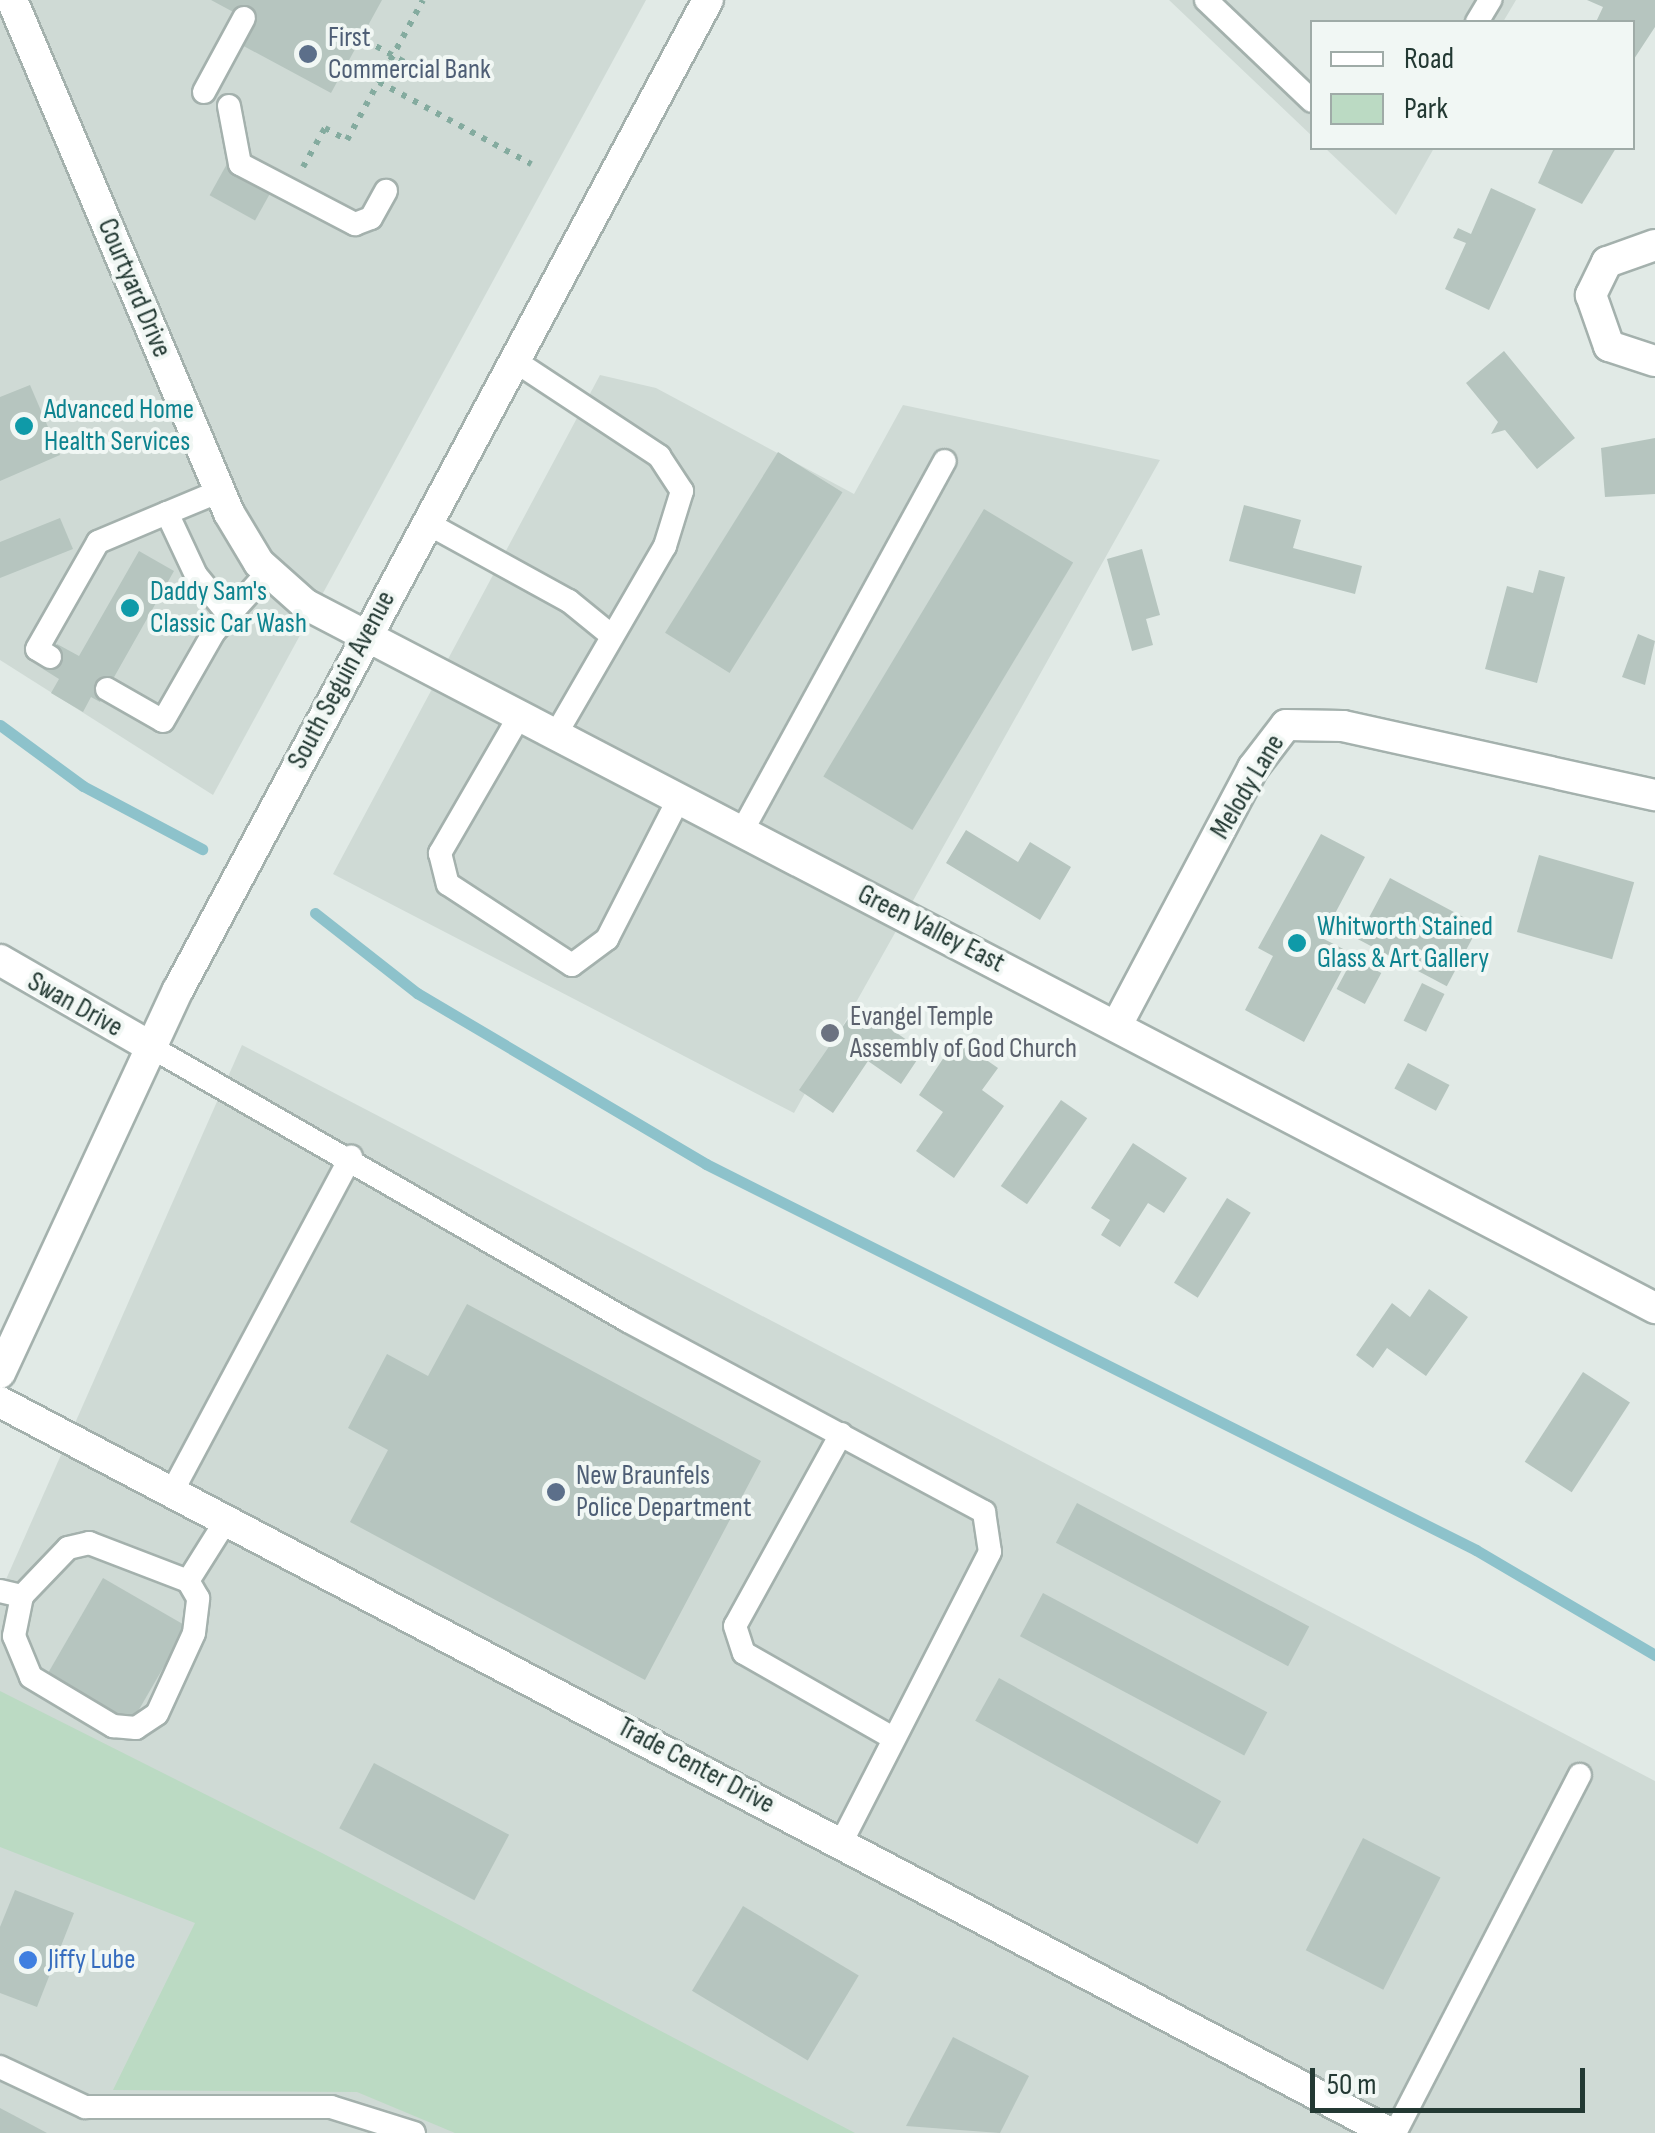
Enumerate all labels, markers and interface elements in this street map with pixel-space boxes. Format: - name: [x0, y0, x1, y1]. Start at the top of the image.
- legend: [1310, 20, 1635, 150]
- place label: First Commercial Bank: [328, 21, 491, 87]
- text: Road: [1404, 41, 1454, 77]
- marker: First Commercial Bank: [297, 43, 319, 65]
- text: Park: [1404, 91, 1448, 127]
- street label: Courtyard Drive: [90, 214, 178, 362]
- place label: Advanced Home Health Services: [44, 393, 194, 459]
- marker: Advanced Home Health Services: [13, 415, 35, 437]
- place label: Daddy Sam's Classic Car Wash: [150, 575, 307, 641]
- street label: South Seguin Avenue: [281, 585, 403, 775]
- marker: Daddy Sam's Classic Car Wash: [119, 597, 141, 619]
- street label: Melody Lane: [1204, 729, 1292, 845]
- street label: Green Valley East: [852, 878, 1010, 980]
- place label: Whitworth Stained Glass & Art Gallery: [1317, 910, 1493, 976]
- marker: Whitworth Stained Glass & Art Gallery: [1286, 932, 1308, 954]
- street label: Swan Drive: [22, 965, 128, 1045]
- place label: Evangel Temple Assembly of God Church: [850, 1000, 1077, 1066]
- marker: Evangel Temple Assembly of God Church: [819, 1022, 841, 1044]
- place label: New Braunfels Police Department: [576, 1459, 751, 1525]
- marker: New Braunfels Police Department: [545, 1481, 567, 1503]
- street label: Trade Center Drive: [612, 1711, 780, 1821]
- place label: Jiffy Lube: [48, 1943, 135, 1977]
- marker: Jiffy Lube: [17, 1949, 39, 1971]
- scale bar: [1315, 2048, 1590, 2110]
- text: 50 m: [1327, 2067, 1376, 2103]

